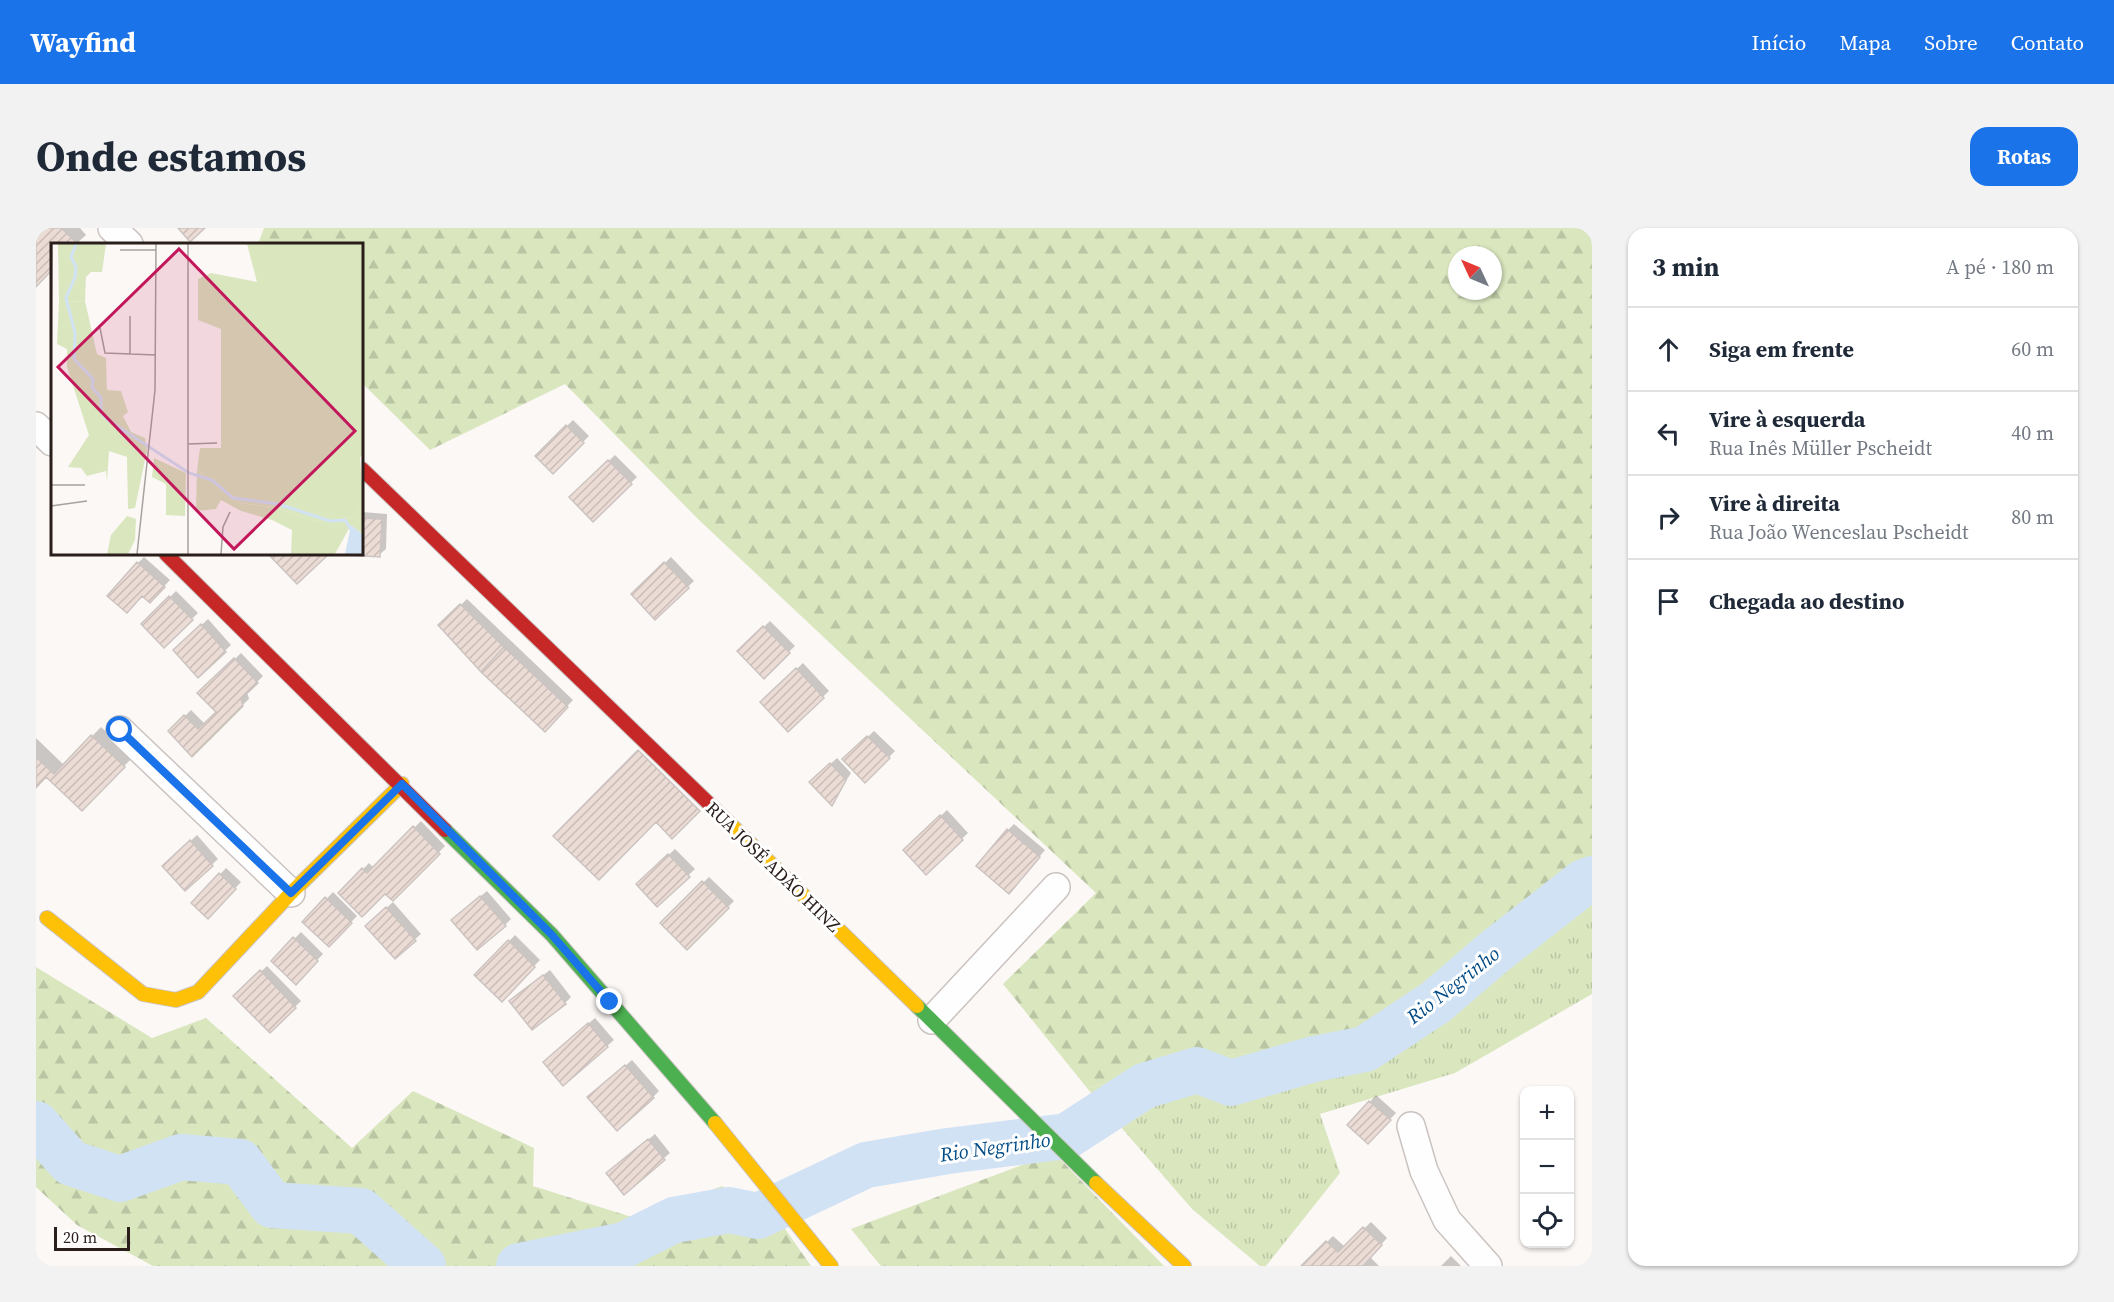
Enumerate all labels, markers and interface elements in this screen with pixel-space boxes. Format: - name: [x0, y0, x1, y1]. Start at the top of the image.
- text: Wayfind: [30, 23, 136, 61]
- text: Início: [1752, 28, 1806, 57]
- text: Mapa: [1839, 28, 1891, 57]
- text: Sobre: [1924, 28, 1978, 57]
- text: Contato: [2011, 28, 2084, 57]
- text: Onde estamos: [36, 127, 306, 185]
- button: Rotas: [1970, 127, 2078, 186]
- inset map: [51, 243, 363, 555]
- north arrow: [1448, 246, 1502, 300]
- text: 3 min: [1652, 249, 1719, 285]
- text: A pé · 180 m: [1946, 253, 2054, 281]
- icon: ahead: [1652, 333, 1685, 366]
- text: Siga em frente: [1709, 334, 1854, 364]
- text: 60 m: [2011, 335, 2054, 363]
- text: Vire à esquerda: [1709, 404, 1865, 434]
- icon: left: [1652, 417, 1685, 450]
- text: 40 m: [2011, 419, 2054, 447]
- text: Rua Inês Müller Pscheidt: [1709, 434, 1932, 462]
- text: Vire à direita: [1709, 488, 1840, 518]
- icon: right: [1652, 501, 1685, 534]
- text: 80 m: [2011, 503, 2054, 531]
- text: Rua João Wenceslau Pscheidt: [1709, 518, 1968, 546]
- icon: arrive: [1652, 585, 1685, 618]
- text: Chegada ao destino: [1709, 586, 1904, 616]
- route start: [106, 716, 132, 742]
- street label: RUA JOSÉ ADÃO HINZ: [701, 796, 846, 938]
- water label: Rio Negrinho: [1400, 940, 1506, 1031]
- route end: [596, 988, 622, 1014]
- map controls: [1520, 1086, 1574, 1248]
- button: +: [1520, 1086, 1574, 1140]
- water label: Rio Negrinho: [937, 1125, 1052, 1169]
- button: −: [1520, 1140, 1574, 1194]
- button: locate: [1520, 1194, 1574, 1248]
- scale bar: [54, 1224, 130, 1252]
- text: 20 m: [63, 1226, 97, 1248]

